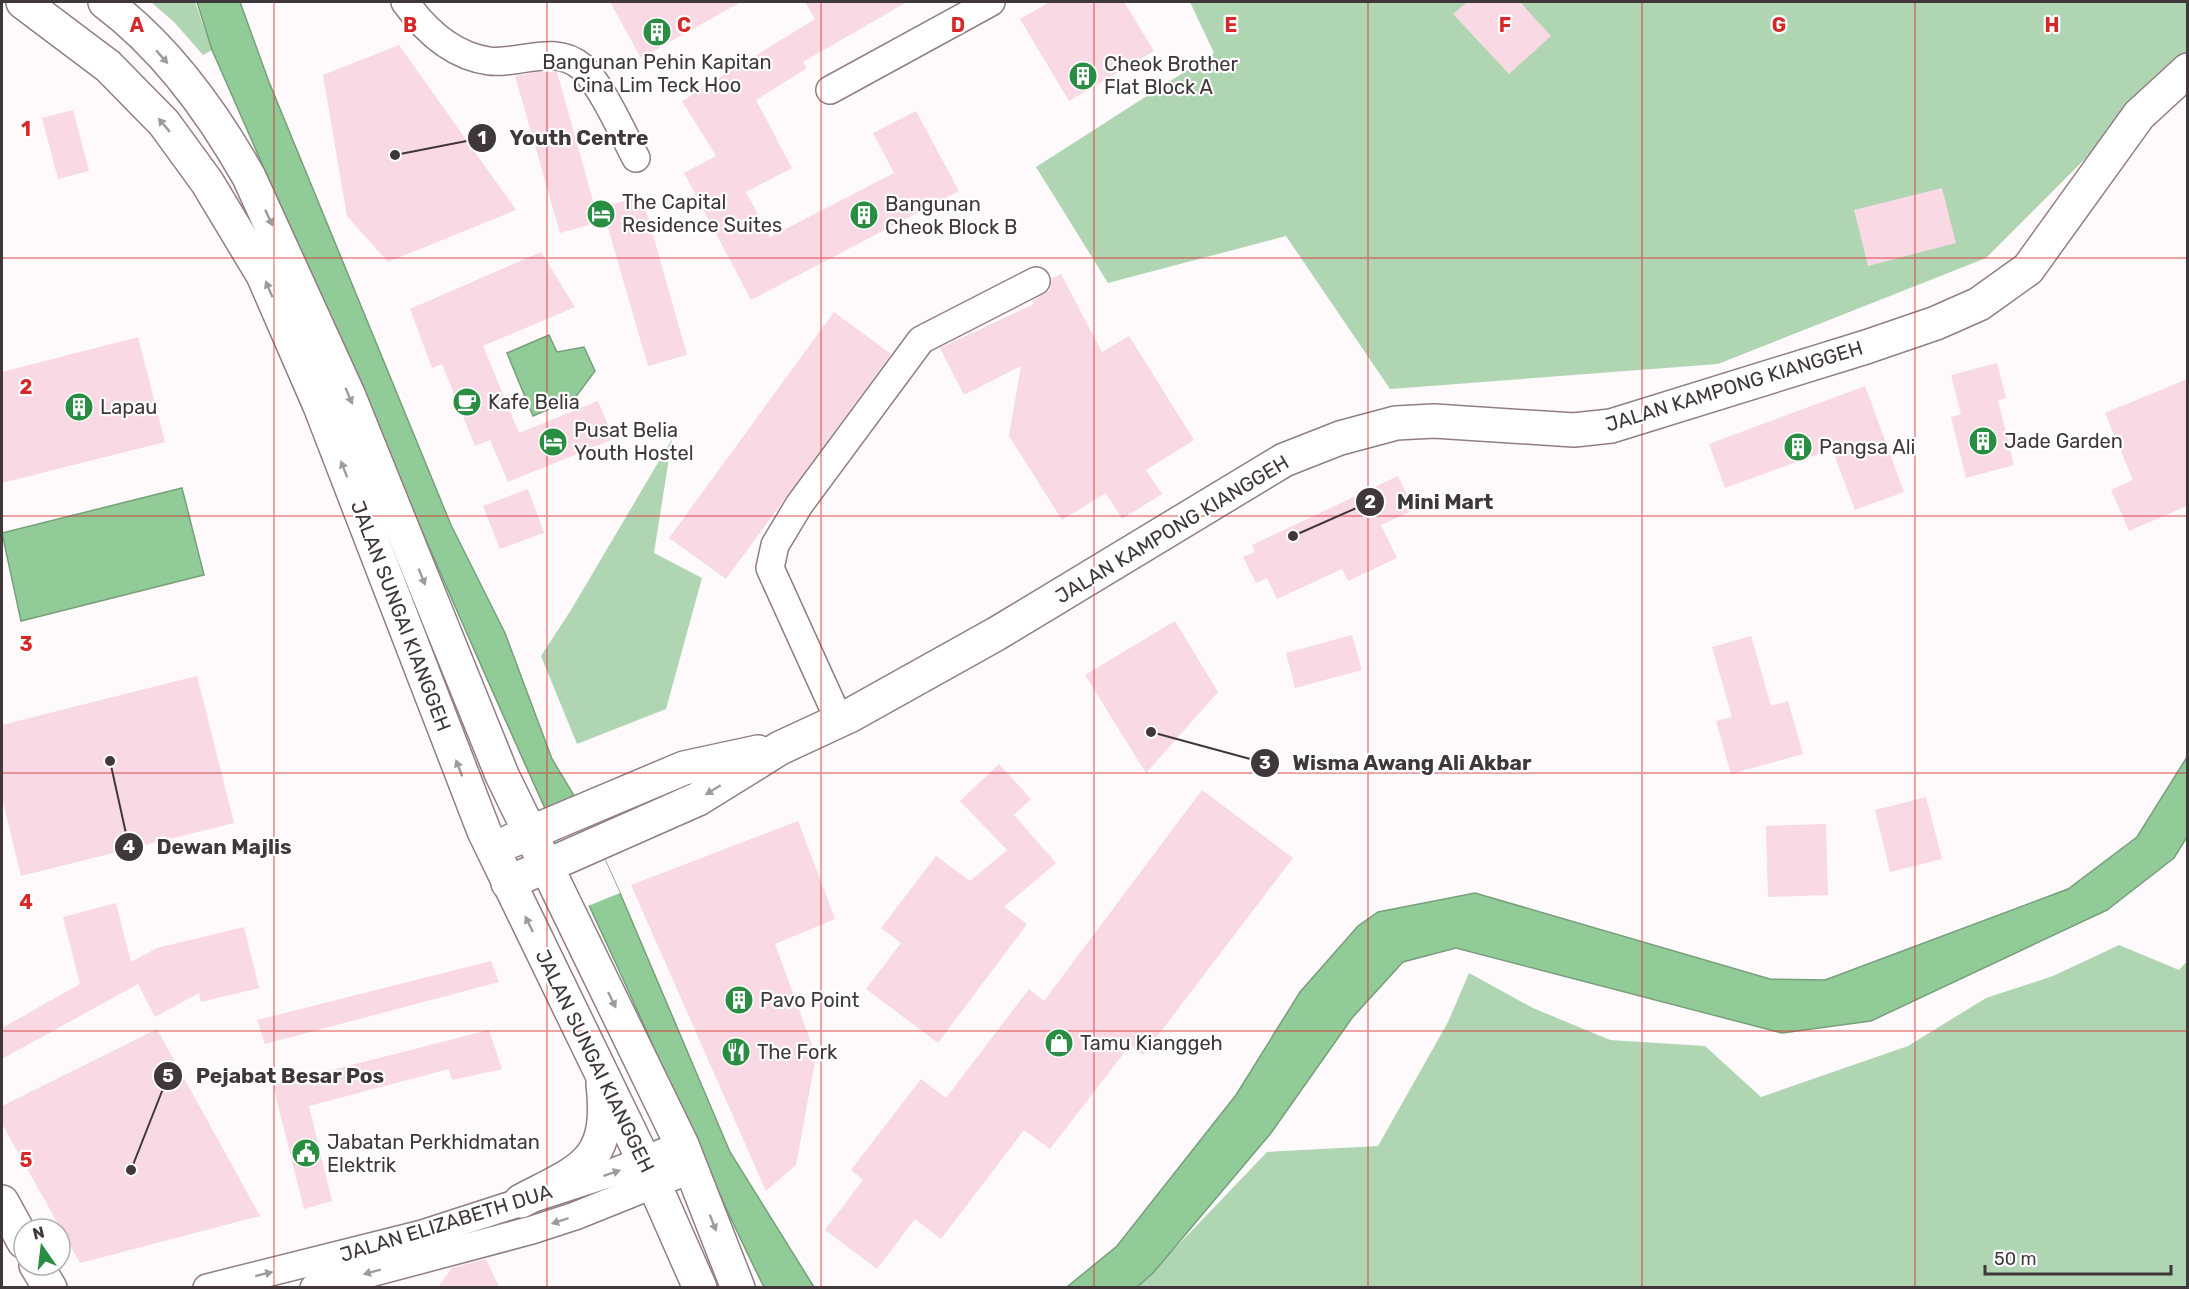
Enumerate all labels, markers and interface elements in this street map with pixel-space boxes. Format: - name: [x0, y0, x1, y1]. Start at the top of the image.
- text: A: [130, 13, 145, 37]
- text: B: [403, 13, 417, 37]
- text: C: [677, 13, 691, 37]
- text: D: [951, 13, 965, 37]
- text: E: [1225, 13, 1237, 37]
- text: F: [1499, 13, 1511, 37]
- text: G: [1772, 13, 1786, 37]
- text: H: [2045, 13, 2059, 37]
- building icon: Bangunan Pehin Kapitan Cina Lim Teck Hoo: [641, 16, 673, 48]
- one-way arrow: [155, 49, 168, 64]
- place label: Bangunan Pehin Kapitan Cina Lim Teck Hoo: [542, 50, 772, 97]
- place label: Cheok Brother Flat Block A: [1104, 52, 1239, 99]
- building icon: Cheok Brother Flat Block A: [1067, 60, 1099, 92]
- text: 1: [21, 117, 31, 141]
- one-way arrow: [158, 117, 171, 133]
- callout: Youth Centre: [467, 118, 660, 157]
- text: Youth Centre: [509, 125, 649, 150]
- text: 1: [478, 127, 486, 149]
- place label: The Capital Residence Suites: [622, 190, 782, 237]
- place label: Bangunan Cheok Block B: [885, 192, 1017, 239]
- hotel icon: The Capital Residence Suites: [585, 198, 617, 230]
- building icon: Bangunan Cheok Block B: [848, 199, 880, 231]
- one-way arrow: [264, 210, 273, 227]
- one-way arrow: [264, 279, 274, 297]
- street label: JALAN KAMPONG KIANGGEH: [1602, 335, 1866, 437]
- text: 2: [20, 375, 33, 399]
- cafe icon: Kafe Belia: [451, 386, 483, 418]
- one-way arrow: [345, 387, 354, 405]
- place label: Kafe Belia: [488, 390, 580, 414]
- building icon: Lapau: [63, 391, 95, 423]
- place label: Lapau: [100, 395, 157, 419]
- place label: Pusat Belia Youth Hostel: [574, 418, 694, 465]
- building icon: Jade Garden: [1967, 425, 1999, 457]
- hotel icon: Pusat Belia Youth Hostel: [537, 426, 569, 458]
- place label: Jade Garden: [2004, 429, 2123, 453]
- building icon: Pangsa Ali: [1782, 431, 1814, 463]
- place label: Pangsa Ali: [1819, 435, 1915, 459]
- street label: JALAN KAMPONG KIANGGEH: [1051, 450, 1293, 608]
- one-way arrow: [339, 459, 349, 477]
- callout: Mini Mart: [1355, 483, 1506, 522]
- text: Mini Mart: [1397, 489, 1493, 514]
- text: 2: [1364, 491, 1376, 513]
- street label: JALAN SUNGAI KIANGGEH: [346, 497, 456, 735]
- one-way arrow: [418, 568, 427, 586]
- text: 3: [19, 632, 33, 656]
- callout: Wisma Awang Ali Akbar: [1250, 743, 1545, 782]
- text: Wisma Awang Ali Akbar: [1292, 750, 1532, 775]
- text: 3: [1259, 752, 1271, 774]
- one-way arrow: [454, 759, 464, 777]
- one-way arrow: [705, 784, 721, 795]
- callout: Dewan Majlis: [114, 827, 303, 866]
- text: Dewan Majlis: [156, 834, 292, 859]
- text: 4: [123, 836, 135, 858]
- text: 4: [19, 890, 33, 914]
- one-way arrow: [524, 915, 533, 932]
- street label: JALAN SUNGAI KIANGGEH: [530, 946, 660, 1176]
- building icon: Pavo Point: [723, 984, 755, 1016]
- place label: Pavo Point: [760, 988, 860, 1012]
- one-way arrow: [606, 991, 616, 1009]
- shop icon: Tamu Kianggeh: [1043, 1027, 1075, 1059]
- place label: Tamu Kianggeh: [1080, 1031, 1223, 1055]
- restaurant icon: The Fork: [720, 1036, 752, 1068]
- place label: The Fork: [757, 1040, 838, 1064]
- callout: Pejabat Besar Pos: [153, 1056, 396, 1095]
- text: Pejabat Besar Pos: [196, 1063, 384, 1088]
- text: 5: [162, 1065, 174, 1087]
- place label: Jabatan Perkhidmatan Elektrik: [327, 1130, 540, 1177]
- public building icon: Jabatan Perkhidmatan Elektrik: [290, 1137, 322, 1169]
- text: 5: [20, 1148, 33, 1172]
- one-way arrow: [603, 1167, 621, 1177]
- street label: JALAN ELIZABETH DUA: [337, 1179, 555, 1267]
- one-way arrow: [708, 1215, 718, 1233]
- one-way arrow: [551, 1216, 569, 1226]
- north arrow: [12, 1217, 72, 1277]
- text: N: [31, 1222, 46, 1244]
- scale bar: [1985, 1238, 2171, 1276]
- text: 50 m: [1994, 1248, 2037, 1270]
- one-way arrow: [363, 1268, 382, 1278]
- one-way arrow: [254, 1269, 273, 1279]

